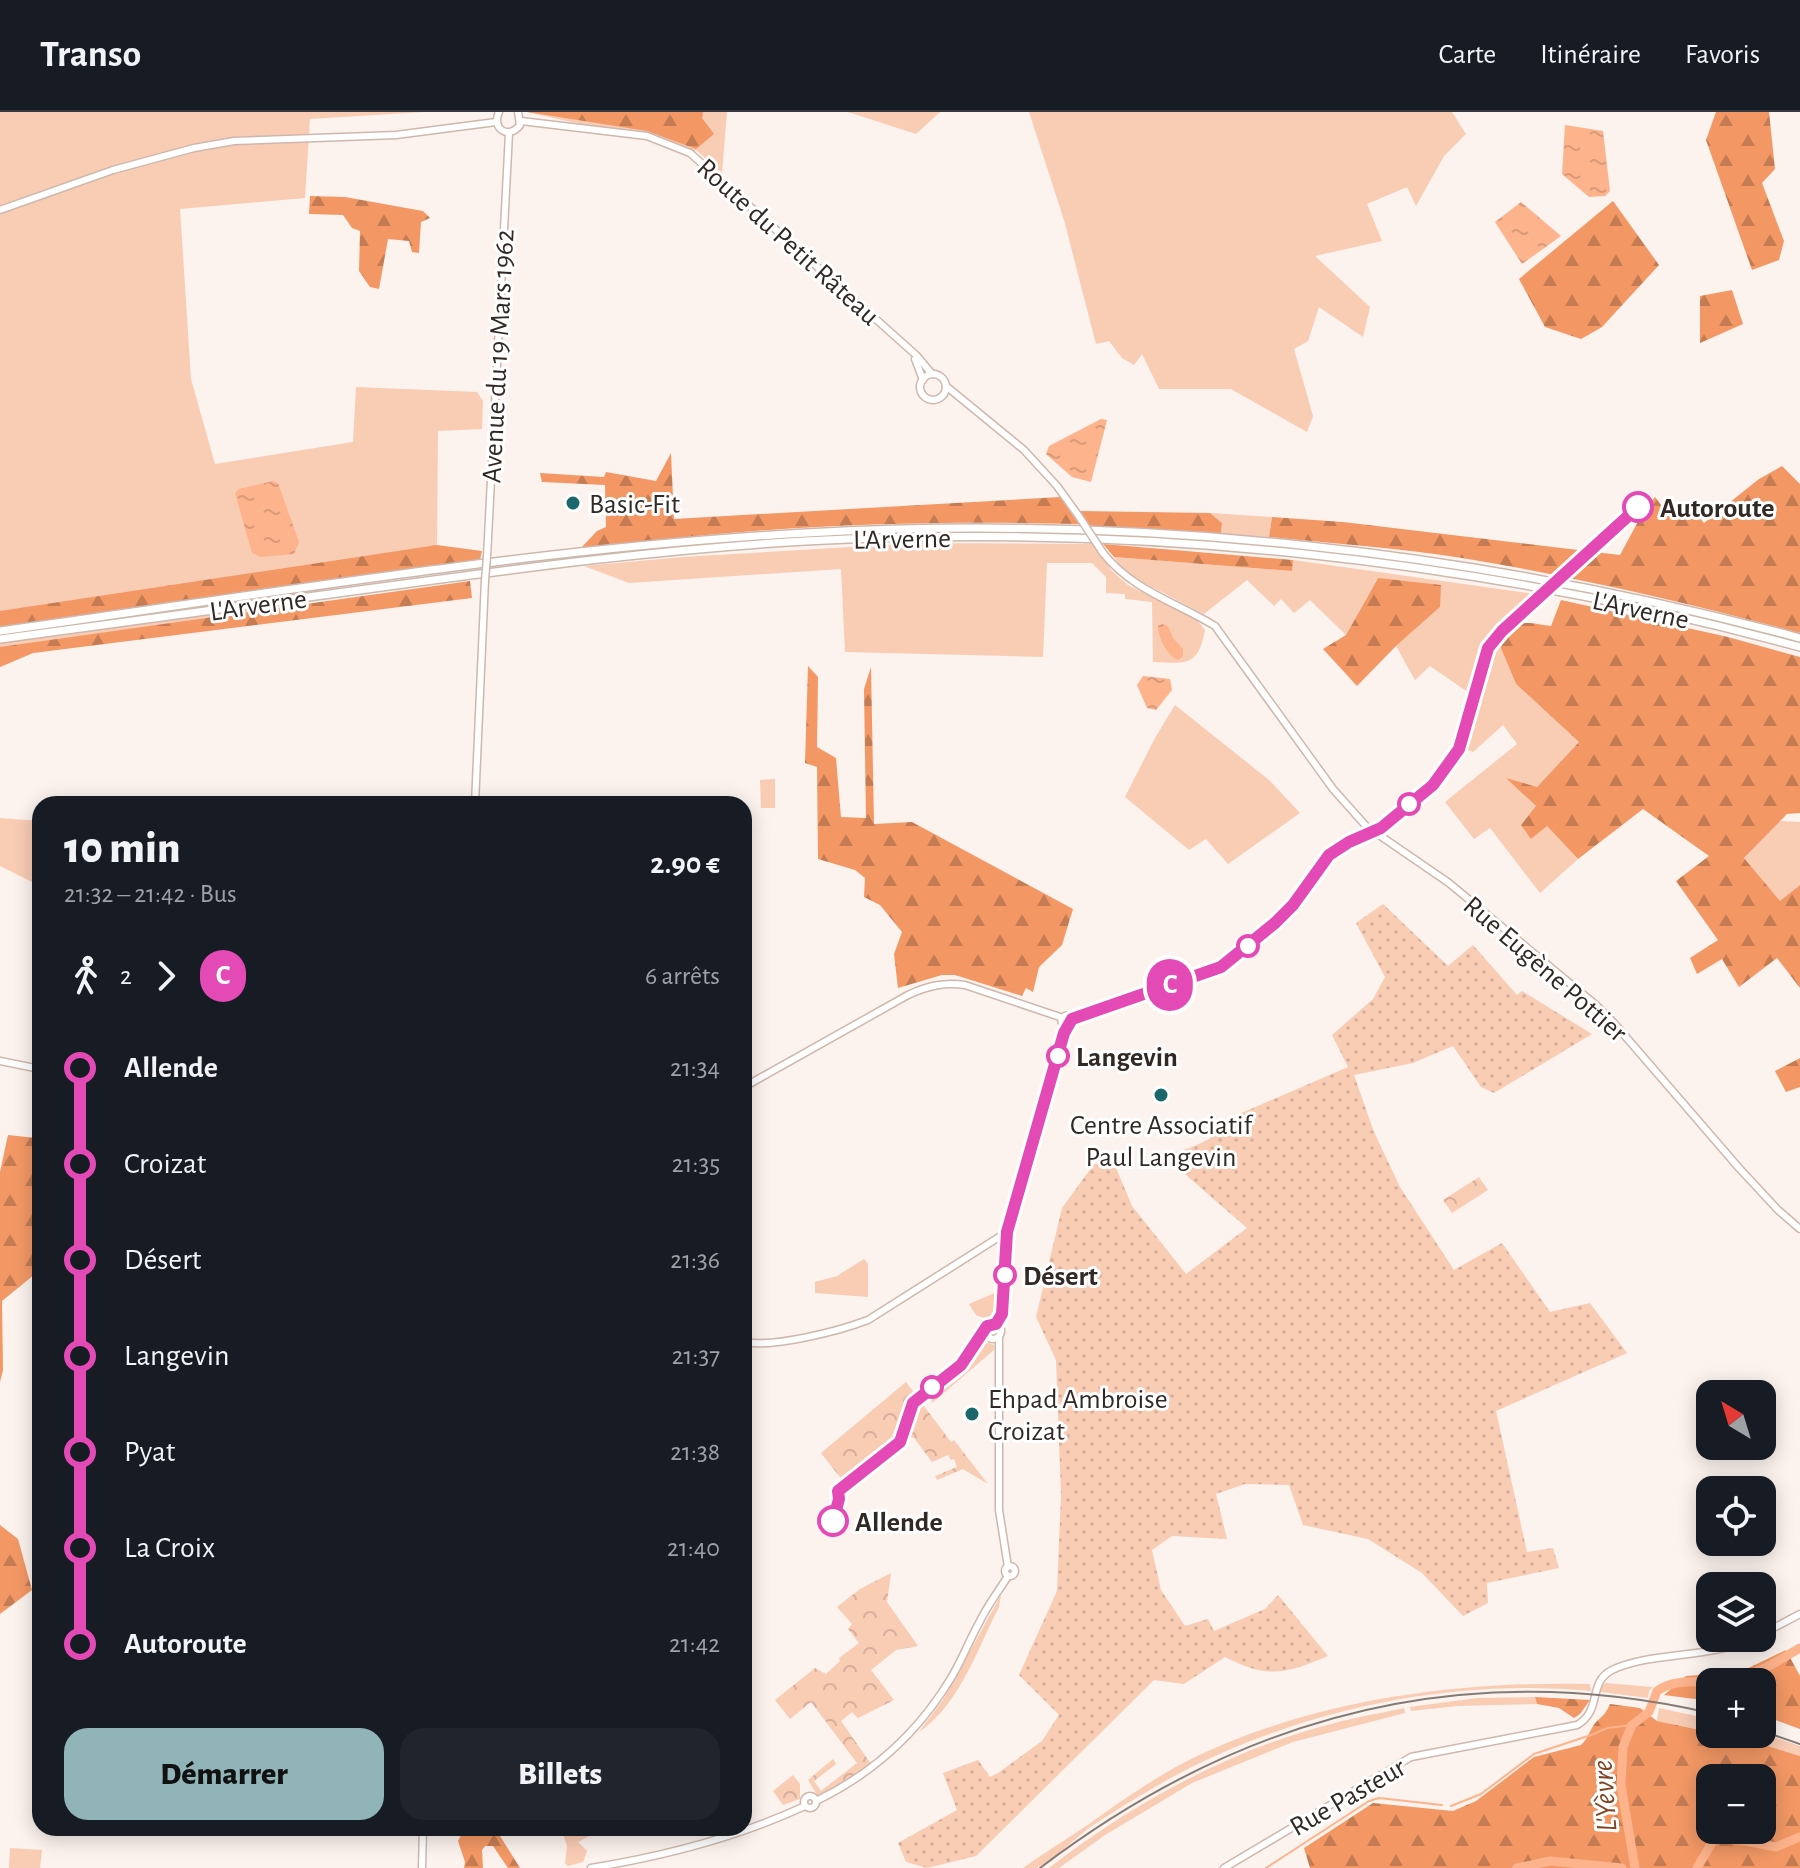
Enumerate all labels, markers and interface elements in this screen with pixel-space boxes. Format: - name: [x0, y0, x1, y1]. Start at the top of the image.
- text: Transo: [40, 36, 141, 74]
- text: Carte: [1439, 41, 1496, 69]
- text: Itinéraire: [1540, 41, 1641, 69]
- text: Favoris: [1685, 41, 1760, 69]
- street label: Route du Petit Râteau: [691, 154, 884, 331]
- street label: Avenue du 19 Mars 1962: [478, 228, 520, 484]
- place label: Basic-Fit: [589, 491, 680, 519]
- marker: Autoroute: [1623, 492, 1653, 522]
- marker: Basic-Fit: [564, 494, 582, 512]
- place label: Autoroute: [1660, 495, 1774, 523]
- street label: L'Arverne: [853, 525, 951, 555]
- street label: L'Arverne: [208, 585, 309, 627]
- street label: L'Arverne: [1590, 587, 1691, 635]
- unlabelled marker: [1398, 793, 1420, 815]
- text: 10 min: [64, 827, 180, 871]
- text: 2.90 €: [650, 849, 720, 879]
- text: 21:32 – 21:42 · Bus: [64, 881, 237, 907]
- street label: Rue Eugène Pottier: [1458, 891, 1632, 1048]
- unlabelled marker: [1237, 935, 1259, 957]
- icon: walk: [64, 954, 108, 998]
- icon: forward: [144, 954, 188, 998]
- line badge: C: [1144, 959, 1196, 1011]
- text: C: [216, 962, 230, 990]
- text: 2: [120, 963, 132, 989]
- text: 6 arrêts: [645, 963, 720, 989]
- text: C: [1163, 971, 1177, 999]
- place label: Langevin: [1076, 1044, 1178, 1072]
- marker: Langevin: [1047, 1045, 1069, 1067]
- text: Allende: [124, 1053, 218, 1083]
- text: 21:34: [670, 1055, 720, 1081]
- marker: Centre Associatif Paul Langevin: [1152, 1086, 1170, 1104]
- place label: Centre Associatif Paul Langevin: [1070, 1112, 1254, 1172]
- text: Croizat: [124, 1149, 206, 1179]
- text: 21:35: [672, 1151, 720, 1177]
- text: Désert: [124, 1245, 201, 1275]
- text: 21:36: [670, 1247, 720, 1273]
- place label: Désert: [1023, 1263, 1098, 1291]
- marker: Désert: [994, 1264, 1016, 1286]
- text: Langevin: [124, 1341, 229, 1371]
- text: 21:37: [672, 1343, 720, 1369]
- unlabelled marker: [921, 1376, 943, 1398]
- north arrow: [1696, 1380, 1776, 1460]
- map controls: [1696, 1380, 1776, 1844]
- place label: Ehpad Ambroise Croizat: [988, 1386, 1168, 1446]
- marker: Ehpad Ambroise Croizat: [963, 1405, 981, 1423]
- text: Pyat: [124, 1437, 175, 1467]
- text: 21:38: [670, 1439, 720, 1465]
- button: locate: [1696, 1476, 1776, 1556]
- marker: Allende: [818, 1506, 848, 1536]
- place label: Allende: [855, 1509, 943, 1537]
- text: La Croix: [124, 1533, 215, 1563]
- text: 21:40: [667, 1535, 720, 1561]
- button: layers: [1696, 1572, 1776, 1652]
- text: Autoroute: [124, 1629, 247, 1659]
- text: 21:42: [669, 1631, 720, 1657]
- button: +: [1696, 1668, 1776, 1748]
- button: Démarrer: [64, 1728, 384, 1820]
- button: Billets: [400, 1728, 720, 1820]
- street label: Rue Pasteur: [1285, 1754, 1411, 1842]
- water label: L'Yèvre: [1588, 1759, 1622, 1833]
- button: −: [1696, 1764, 1776, 1844]

